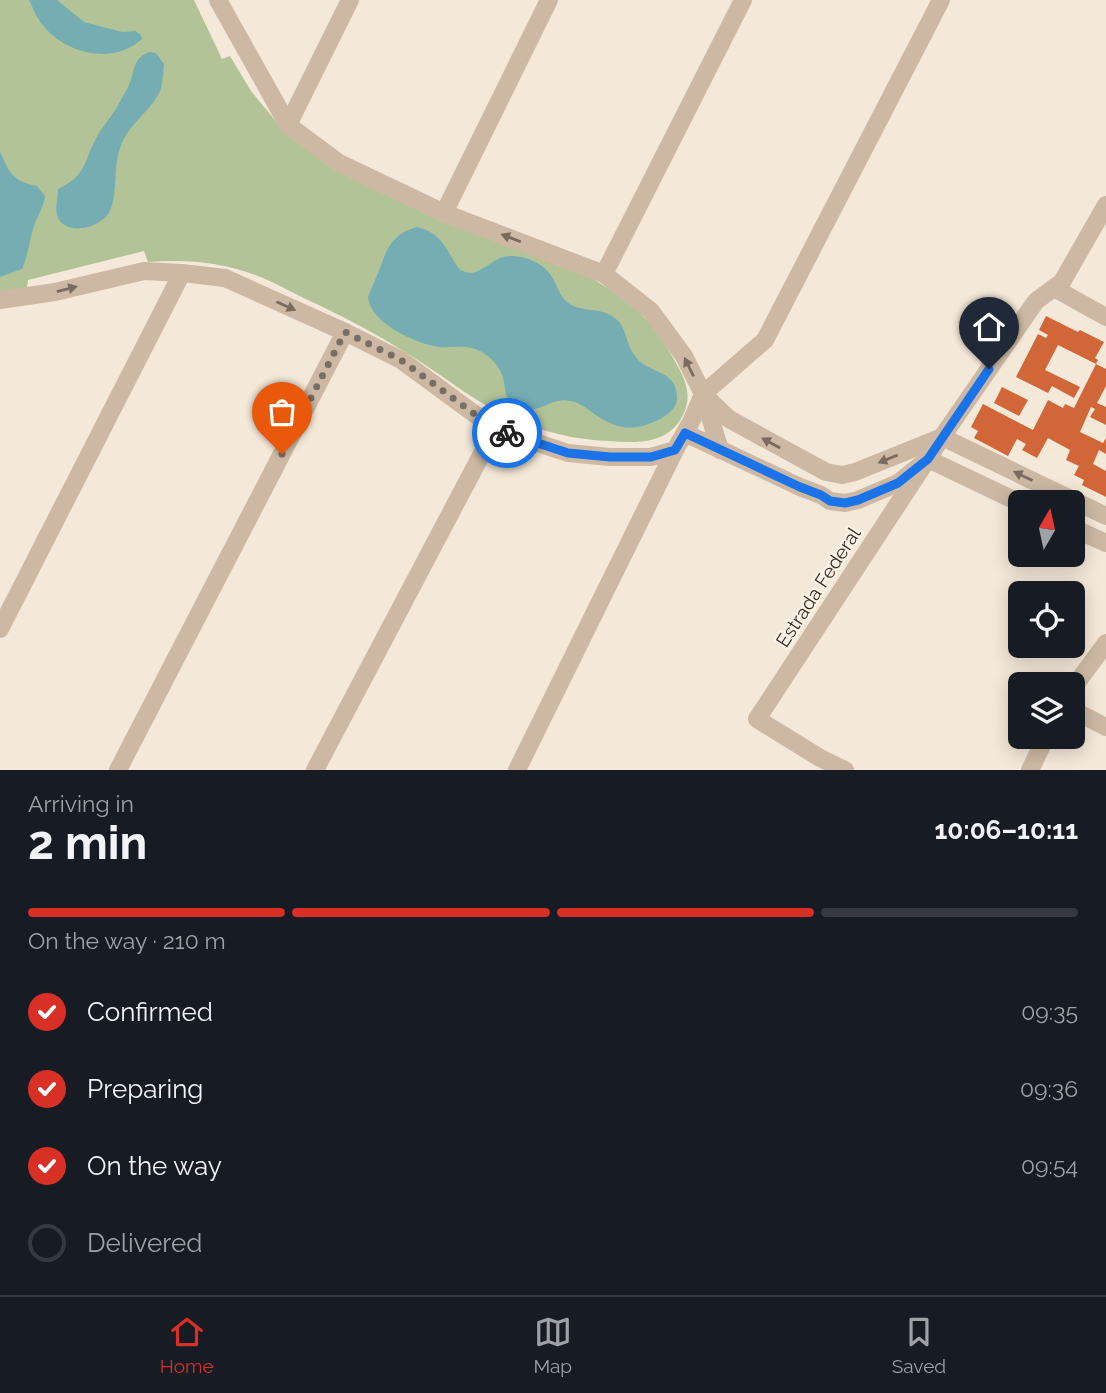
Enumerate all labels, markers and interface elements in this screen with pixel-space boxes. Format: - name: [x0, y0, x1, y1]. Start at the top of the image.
- one-way arrow: [500, 233, 521, 244]
- one-way arrow: [56, 283, 78, 294]
- pin: [959, 297, 1019, 369]
- one-way arrow: [276, 300, 296, 312]
- icon: home: [970, 308, 1008, 346]
- one-way arrow: [684, 357, 695, 377]
- pin: [252, 382, 312, 454]
- icon: bag: [263, 393, 301, 431]
- courier: [472, 398, 542, 468]
- icon: bike: [488, 414, 526, 452]
- one-way arrow: [762, 437, 781, 449]
- one-way arrow: [877, 453, 898, 464]
- one-way arrow: [1013, 470, 1033, 482]
- north arrow: [1008, 490, 1085, 567]
- map controls: [1008, 490, 1085, 749]
- street label: Estrada Federal: [771, 522, 865, 651]
- button: locate: [1008, 581, 1085, 658]
- button: layers: [1008, 672, 1085, 749]
- text: Arriving in: [28, 790, 134, 817]
- text: 10:06–10:11: [934, 815, 1078, 845]
- text: 2 min: [28, 816, 147, 870]
- text: On the way · 210 m: [28, 927, 226, 954]
- icon: check: [28, 993, 66, 1031]
- text: Confirmed: [87, 997, 213, 1027]
- text: 09:35: [1021, 998, 1078, 1025]
- icon: check: [28, 1070, 66, 1108]
- text: Preparing: [87, 1074, 203, 1104]
- text: 09:36: [1020, 1075, 1078, 1102]
- icon: check: [28, 1147, 66, 1185]
- text: On the way: [87, 1151, 222, 1181]
- text: 09:54: [1021, 1152, 1078, 1179]
- text: Delivered: [87, 1228, 202, 1258]
- tab: Home: [160, 1313, 214, 1377]
- tab: Map: [533, 1313, 572, 1377]
- tab: Saved: [892, 1313, 946, 1377]

